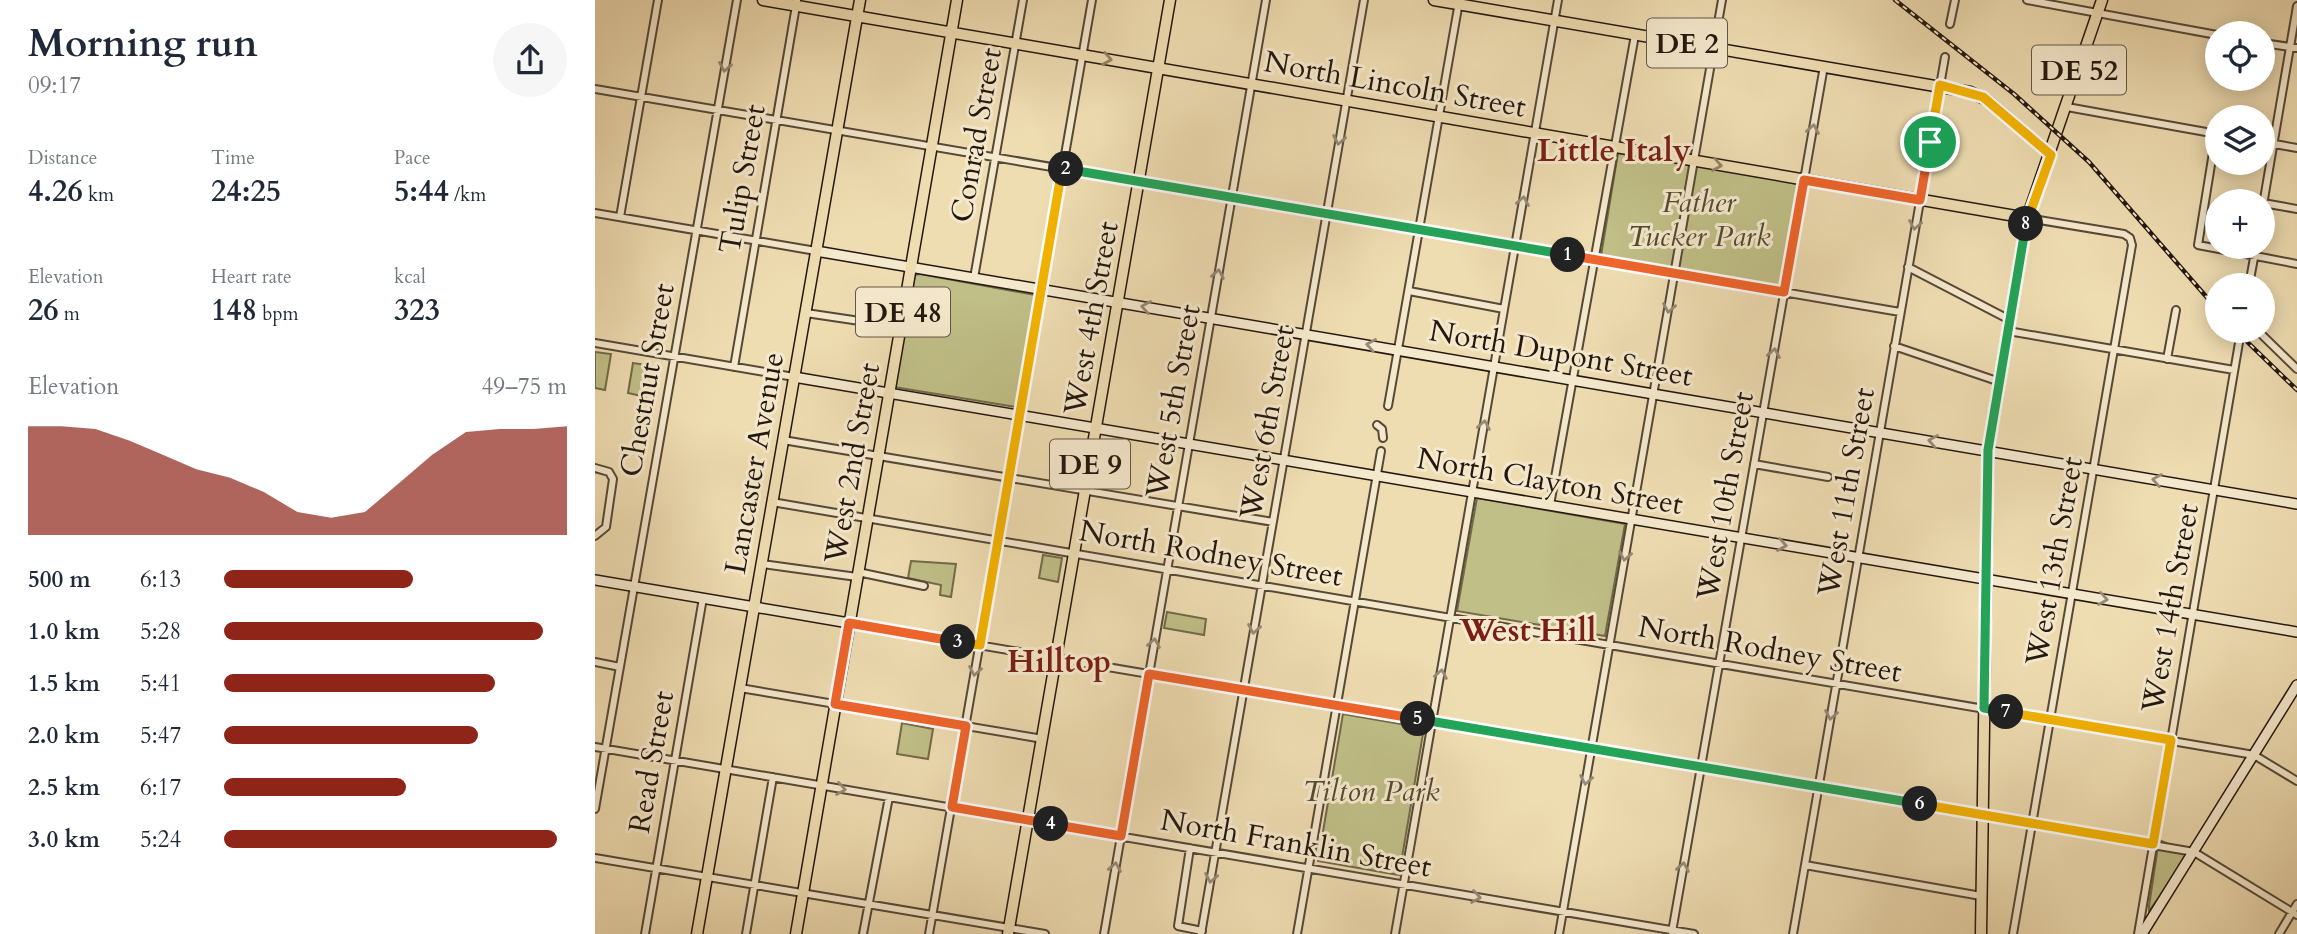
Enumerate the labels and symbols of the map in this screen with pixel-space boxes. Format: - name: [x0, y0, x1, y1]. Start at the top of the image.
- road number: DE 2: [1647, 19, 1727, 68]
- street label: North Lincoln Street: [1261, 41, 1530, 128]
- street label: Conrad Street: [941, 44, 1012, 225]
- road number: DE 52: [2032, 46, 2126, 94]
- one-way arrow: [1101, 51, 1113, 66]
- one-way arrow: [718, 61, 733, 73]
- street label: Tulip Street: [709, 101, 776, 257]
- pin: [1900, 112, 1960, 172]
- one-way arrow: [1805, 123, 1820, 135]
- district label: Little Italy: [1537, 129, 1691, 173]
- one-way arrow: [1332, 134, 1347, 146]
- pin: 2: [1049, 152, 1084, 186]
- one-way arrow: [1711, 156, 1723, 171]
- park label: Father Tucker Park: [1628, 182, 1771, 257]
- one-way arrow: [1515, 195, 1530, 207]
- pin: 8: [2009, 206, 2043, 242]
- street label: West 4th Street: [1054, 218, 1129, 419]
- one-way arrow: [1908, 219, 1923, 231]
- pin: 1: [1551, 238, 1585, 272]
- one-way arrow: [1210, 268, 1225, 280]
- street label: Chestnut Street: [610, 280, 685, 480]
- road number: DE 48: [856, 288, 950, 336]
- one-way arrow: [1141, 300, 1152, 315]
- street label: West 5th Street: [1136, 301, 1211, 502]
- one-way arrow: [1662, 301, 1677, 313]
- street label: North Dupont Street: [1426, 310, 1696, 397]
- street label: West 6th Street: [1230, 322, 1305, 523]
- one-way arrow: [1365, 338, 1377, 353]
- one-way arrow: [1765, 347, 1780, 359]
- street label: Lancaster Avenue: [715, 349, 794, 577]
- street label: West 2nd Street: [815, 359, 890, 568]
- street label: West 11th Street: [1808, 384, 1885, 601]
- street label: West 10th Street: [1687, 388, 1764, 605]
- one-way arrow: [1476, 420, 1491, 431]
- one-way arrow: [1927, 434, 1939, 449]
- street label: North Clayton Street: [1414, 438, 1686, 525]
- road number: DE 9: [1050, 440, 1130, 489]
- street label: West 13th Street: [2016, 453, 2093, 670]
- one-way arrow: [2151, 473, 2163, 488]
- street label: West 14th Street: [2132, 500, 2209, 717]
- street label: North Rodney Street: [1076, 510, 1346, 597]
- one-way arrow: [1776, 537, 1788, 552]
- one-way arrow: [1618, 550, 1633, 562]
- one-way arrow: [2097, 591, 2109, 606]
- street label: North Rodney Street: [1635, 606, 1905, 693]
- district label: West Hill: [1459, 609, 1596, 653]
- one-way arrow: [1247, 623, 1262, 635]
- pin: 3: [941, 624, 975, 660]
- one-way arrow: [1146, 637, 1161, 649]
- district label: Hilltop: [1007, 640, 1111, 684]
- one-way arrow: [968, 665, 983, 677]
- one-way arrow: [1433, 668, 1448, 680]
- street label: Read Street: [619, 687, 684, 836]
- pin: 7: [1989, 694, 2023, 730]
- pin: 5: [1401, 702, 1435, 736]
- one-way arrow: [1824, 709, 1839, 721]
- park label: Tilton Park: [1302, 771, 1440, 812]
- one-way arrow: [1579, 774, 1594, 786]
- one-way arrow: [835, 781, 847, 796]
- pin: 6: [1903, 786, 1937, 822]
- street label: North Franklin Street: [1157, 799, 1435, 888]
- pin: 4: [1033, 806, 1069, 842]
- one-way arrow: [1107, 861, 1122, 873]
- one-way arrow: [1675, 861, 1690, 873]
- one-way arrow: [1204, 872, 1219, 884]
- one-way arrow: [1470, 889, 1482, 904]

